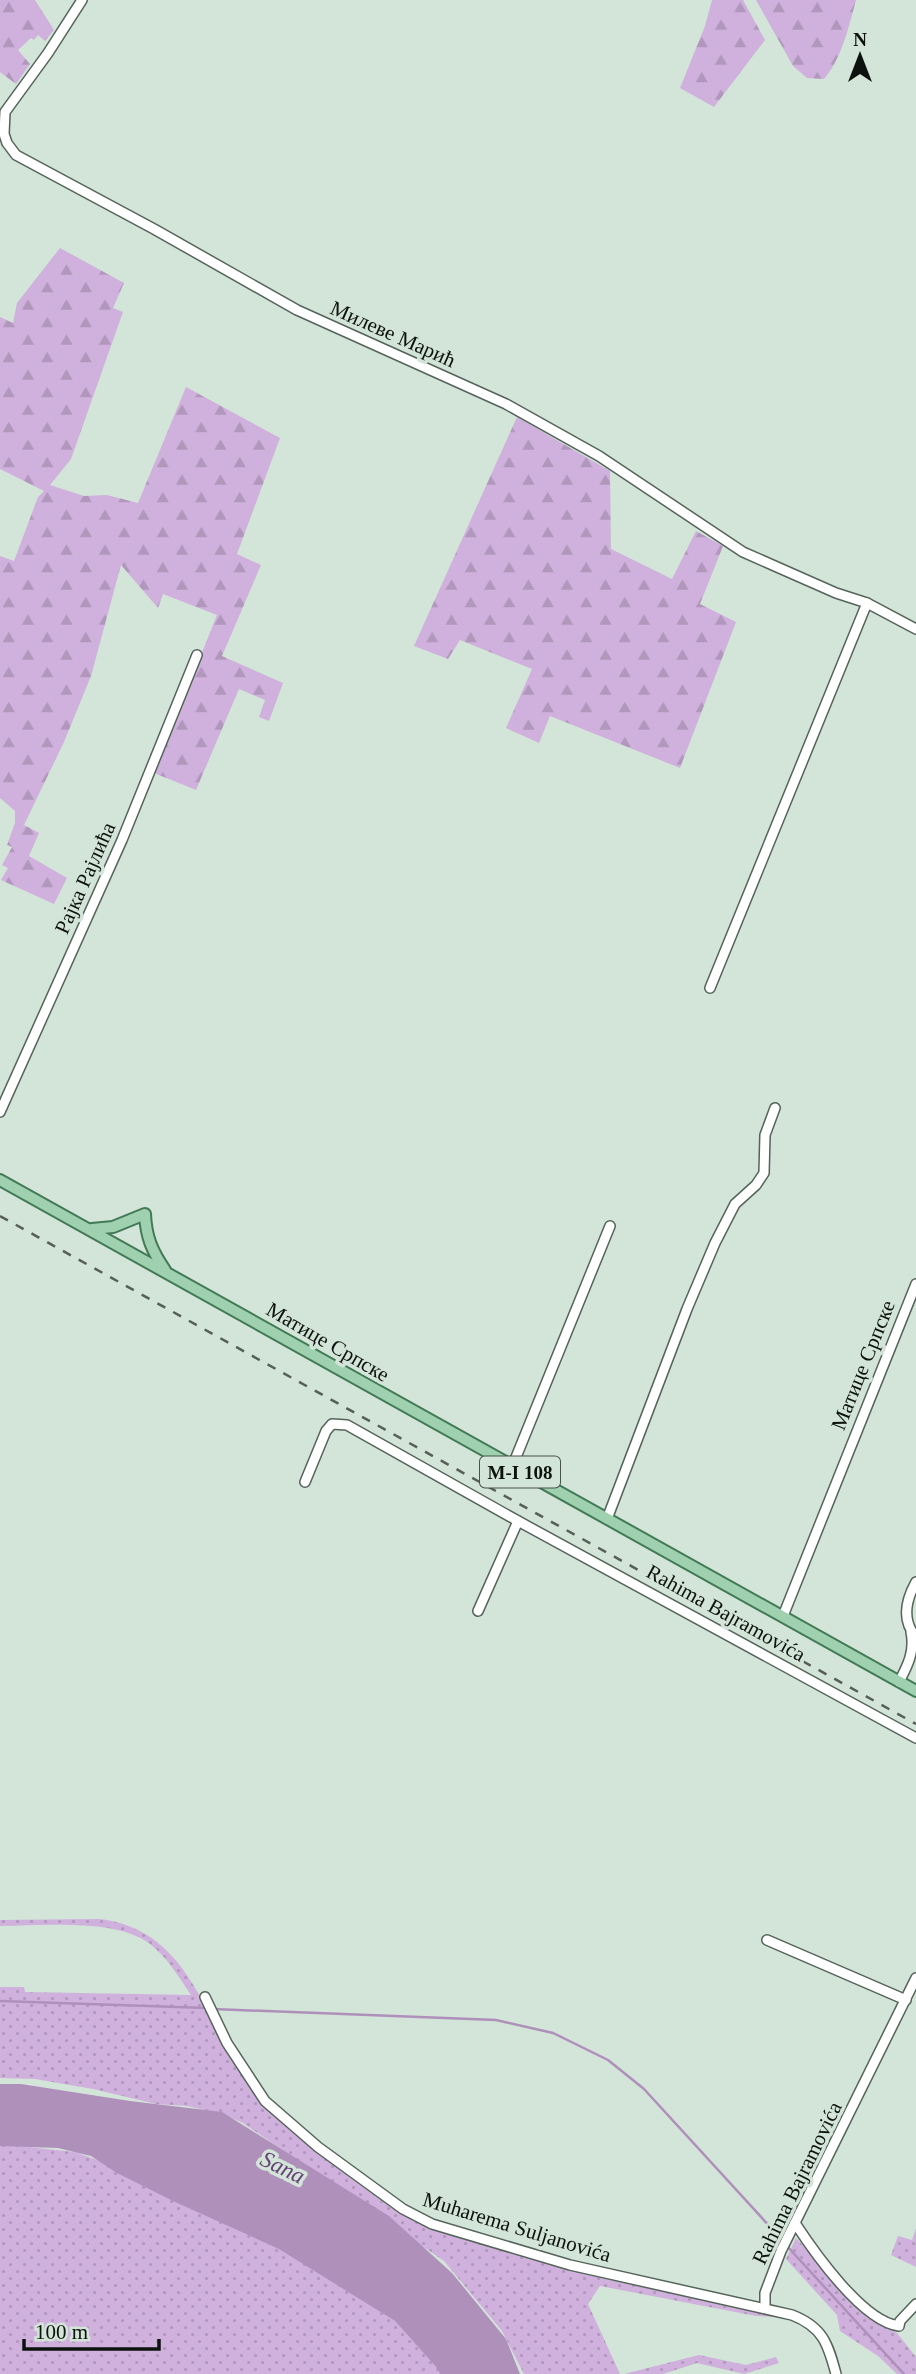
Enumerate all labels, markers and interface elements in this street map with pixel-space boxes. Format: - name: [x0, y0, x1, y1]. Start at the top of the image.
- north arrow: [825, 21, 895, 91]
- text: N: [853, 29, 867, 50]
- street label: Милеве Мaрић: [327, 296, 460, 372]
- street label: Рајка Рајлића: [50, 818, 121, 938]
- street label: Матице Српске: [262, 1297, 394, 1387]
- street label: Матице Српске: [826, 1297, 900, 1433]
- road number: M-I 108: [480, 1456, 560, 1488]
- street label: Rahima Bajramovića: [642, 1559, 810, 1667]
- street label: Rahima Bajramovića: [747, 2097, 847, 2268]
- water label: Sana: [257, 2146, 309, 2189]
- street label: Muharema Suljanovića: [420, 2187, 615, 2267]
- scale bar: [24, 2308, 159, 2352]
- text: 100 m: [35, 2320, 88, 2344]

